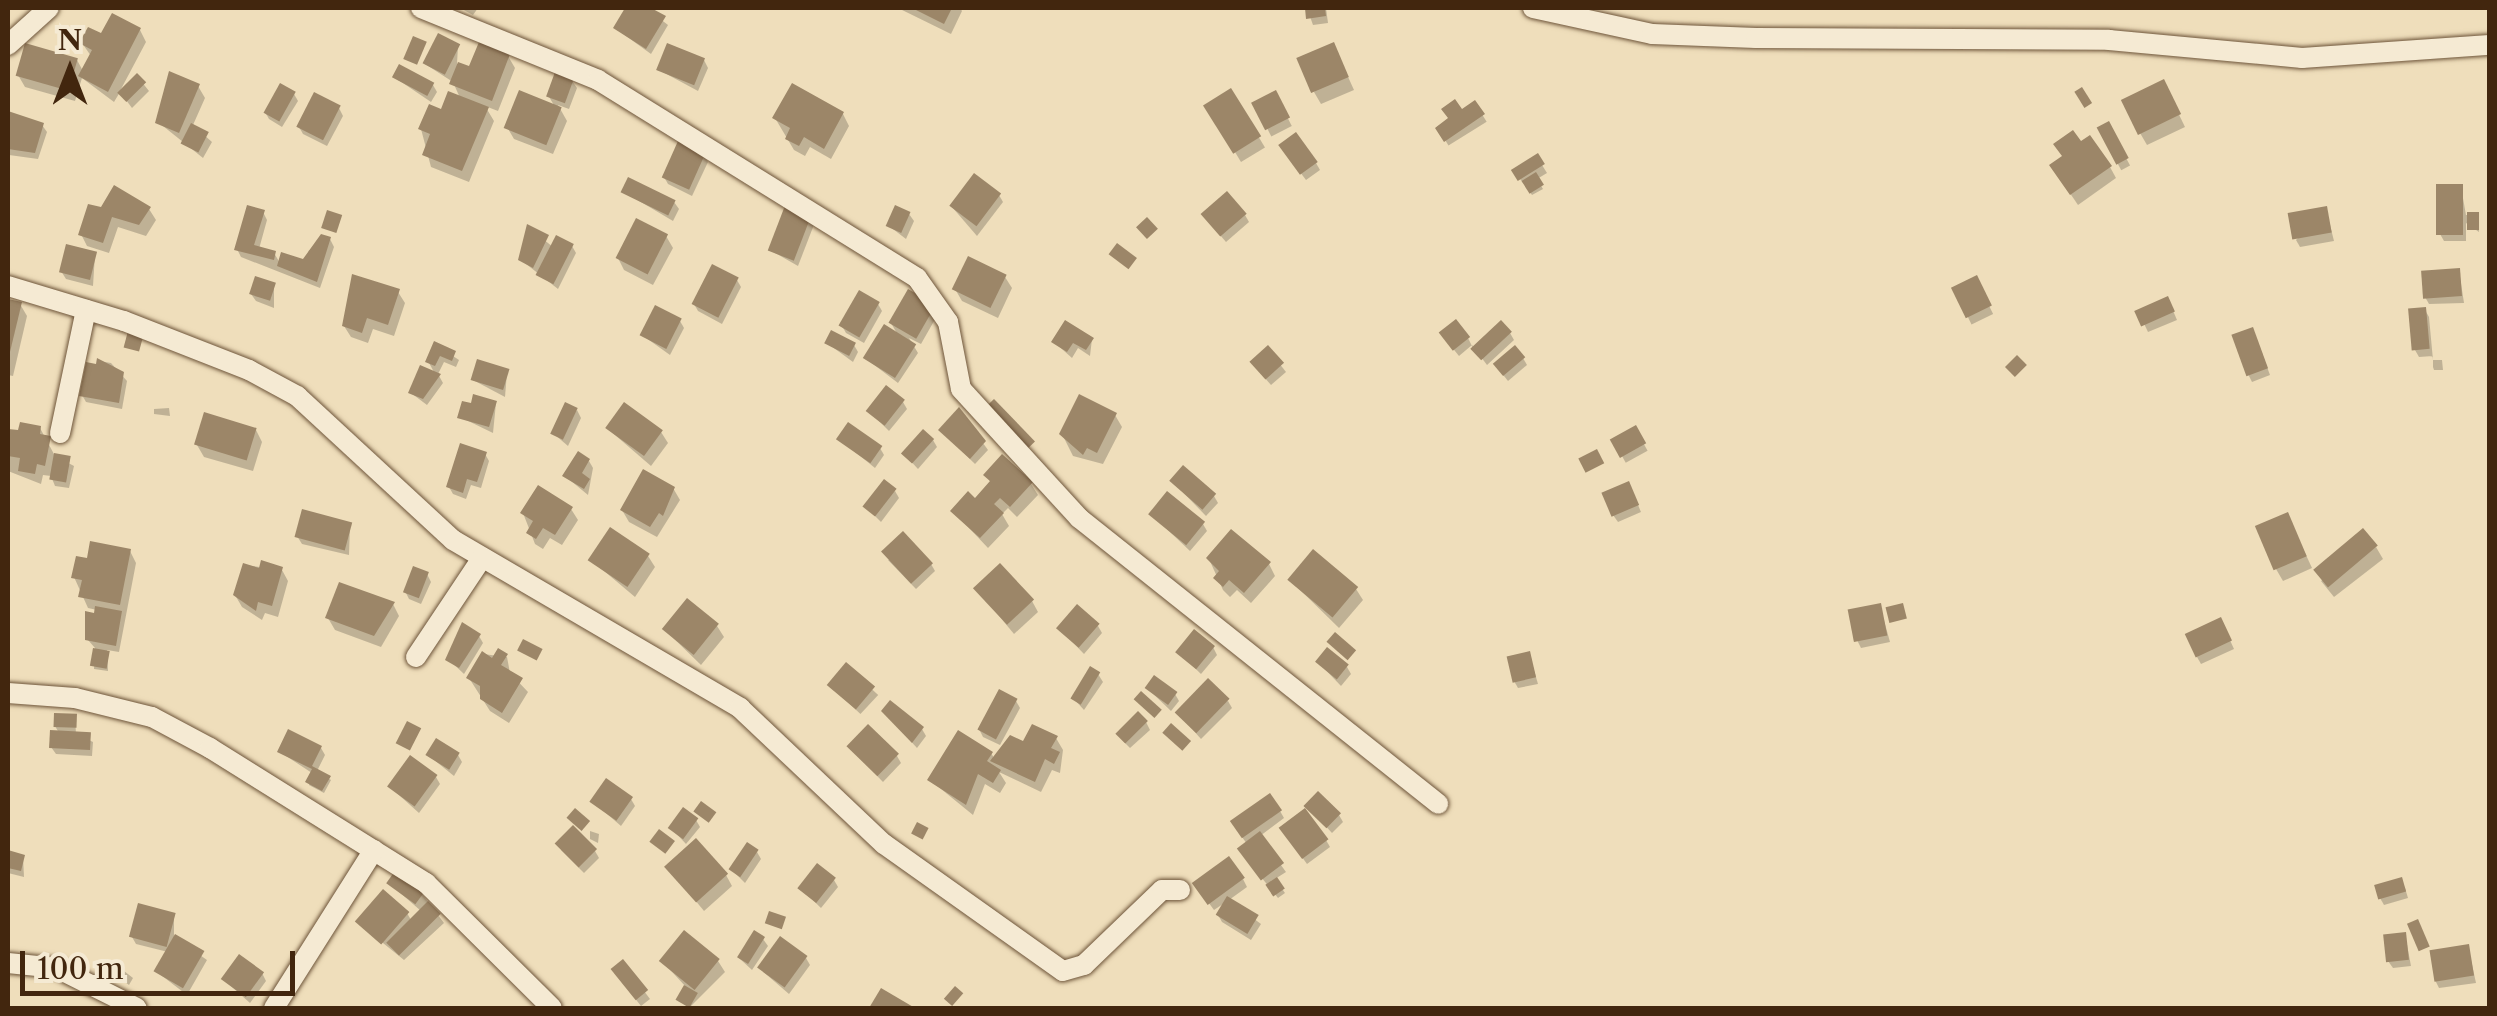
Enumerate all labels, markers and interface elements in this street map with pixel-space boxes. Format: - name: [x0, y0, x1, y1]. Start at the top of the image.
- north arrow: [20, 20, 120, 120]
- text: N: [58, 23, 82, 57]
- scale bar: [25, 931, 300, 993]
- text: 100 m: [37, 950, 124, 987]

